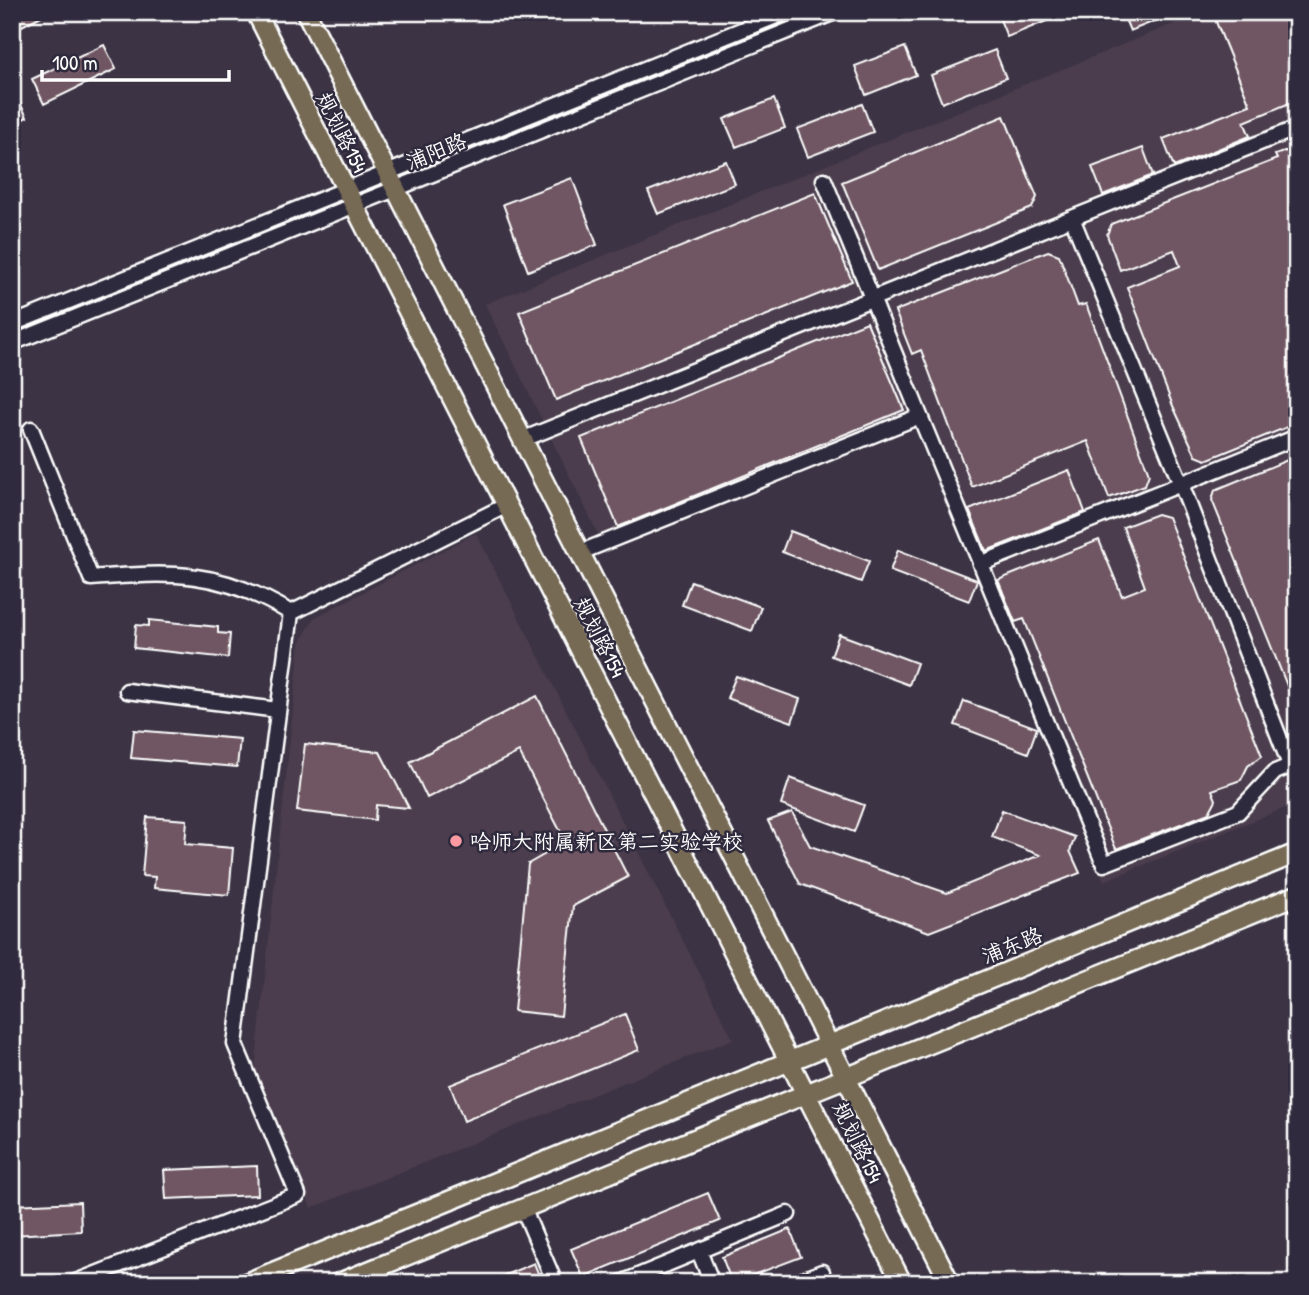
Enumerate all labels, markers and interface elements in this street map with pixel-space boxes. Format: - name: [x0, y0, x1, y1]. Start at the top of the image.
- scale bar: [42, 38, 229, 82]
- text: 100 m: [52, 48, 98, 77]
- street label: 规划路154: [309, 86, 375, 178]
- street label: 浦阳路: [401, 126, 471, 176]
- street label: 规划路154: [567, 591, 633, 683]
- place label: 哈师大附属新区第二实验学校: [470, 827, 743, 856]
- marker: 哈师大附属新区第二实验学校: [448, 833, 464, 849]
- street label: 浦东路: [977, 920, 1047, 970]
- street label: 规划路154: [826, 1096, 890, 1188]

